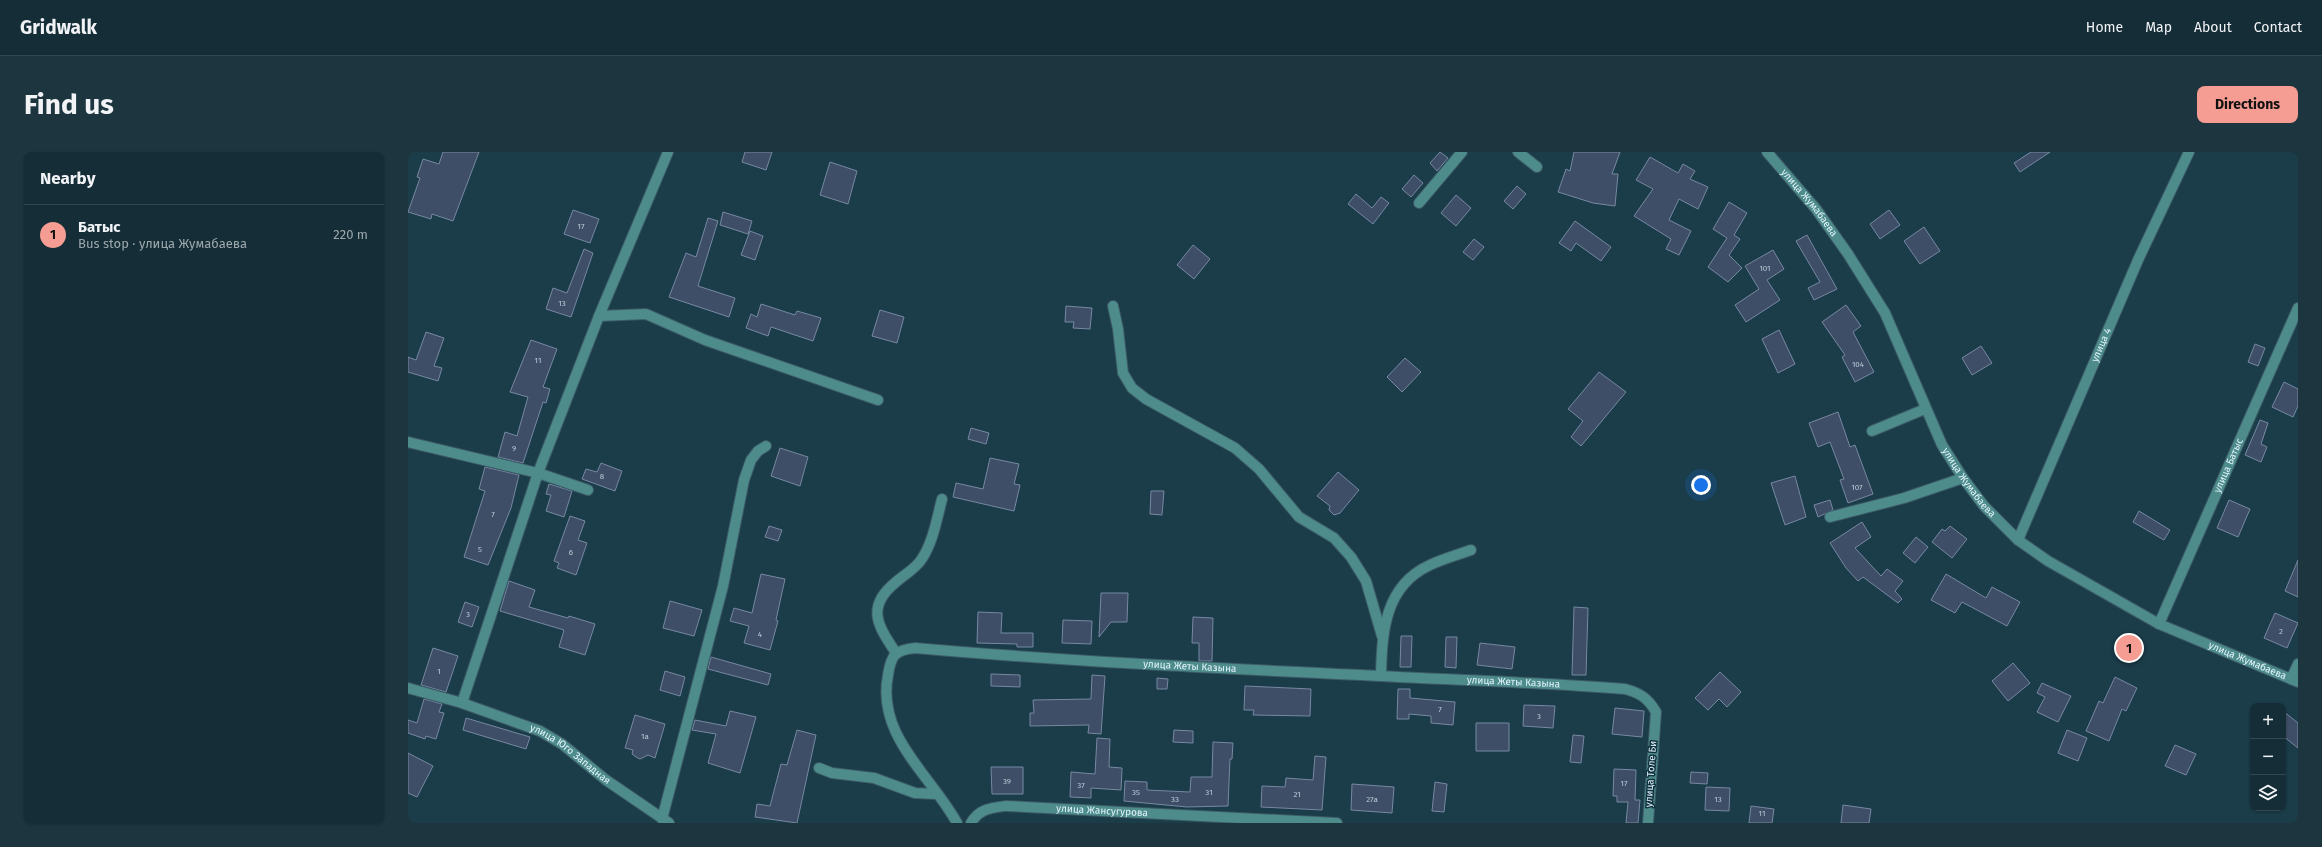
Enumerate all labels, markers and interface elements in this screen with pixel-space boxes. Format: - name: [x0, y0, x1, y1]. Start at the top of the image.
- text: Gridwalk: [20, 16, 97, 39]
- text: Home: [2086, 19, 2123, 36]
- text: Map: [2145, 19, 2172, 36]
- text: About: [2194, 19, 2232, 36]
- text: Contact: [2254, 19, 2302, 36]
- button: Directions: [2197, 86, 2298, 123]
- text: Find us: [24, 88, 114, 121]
- street label: улица Жумабаева: [1778, 167, 1840, 239]
- text: Nearby: [40, 168, 95, 189]
- text: Батыс: [78, 218, 121, 236]
- house number: 17: [577, 222, 585, 231]
- text: 1: [50, 227, 56, 242]
- text: 220 m: [333, 227, 368, 242]
- text: Bus stop · улица Жумабаева: [78, 236, 247, 251]
- house number: 101: [1759, 264, 1771, 273]
- house number: 13: [558, 299, 566, 308]
- street label: улица 4: [2089, 326, 2114, 364]
- house number: 11: [535, 356, 541, 365]
- house number: 104: [1852, 360, 1865, 369]
- street label: улица Батыс: [2211, 436, 2246, 495]
- house number: 9: [512, 444, 516, 453]
- street label: улица Жумабаева: [1939, 446, 1998, 520]
- house number: 8: [600, 472, 605, 481]
- your location: [1691, 475, 1711, 495]
- house number: 107: [1851, 483, 1863, 492]
- house number: 7: [491, 510, 495, 519]
- house number: 5: [478, 545, 482, 554]
- house number: 6: [569, 548, 573, 557]
- house number: 3: [466, 610, 470, 619]
- house number: 2: [2279, 627, 2283, 636]
- house number: 4: [758, 630, 763, 639]
- pin: 1: [2116, 633, 2142, 663]
- street label: улица Жумабаева: [2207, 639, 2288, 682]
- street label: улица Жеты Казына: [1143, 658, 1237, 675]
- house number: 1: [437, 667, 441, 676]
- street label: улица Жеты Казына: [1467, 674, 1560, 691]
- map controls: [2250, 703, 2286, 811]
- button: +: [2250, 703, 2286, 739]
- house number: 7: [1438, 705, 1442, 714]
- house number: 3: [1537, 712, 1541, 721]
- street label: улица Юго Западная: [528, 722, 613, 787]
- house number: 1а: [641, 732, 649, 741]
- button: −: [2250, 739, 2286, 775]
- street label: улица Толе Би: [1643, 740, 1659, 808]
- button: layers: [2250, 775, 2286, 811]
- house number: 39: [1003, 777, 1011, 786]
- house number: 17: [1620, 779, 1628, 788]
- house number: 37: [1077, 781, 1085, 790]
- house number: 35: [1132, 788, 1140, 797]
- house number: 31: [1205, 788, 1213, 797]
- house number: 21: [1293, 790, 1301, 799]
- house number: 33: [1171, 795, 1179, 804]
- house number: 27а: [1366, 795, 1378, 804]
- house number: 13: [1714, 795, 1722, 804]
- street label: улица Жансугурова: [1056, 803, 1148, 819]
- house number: 11: [1759, 809, 1765, 818]

